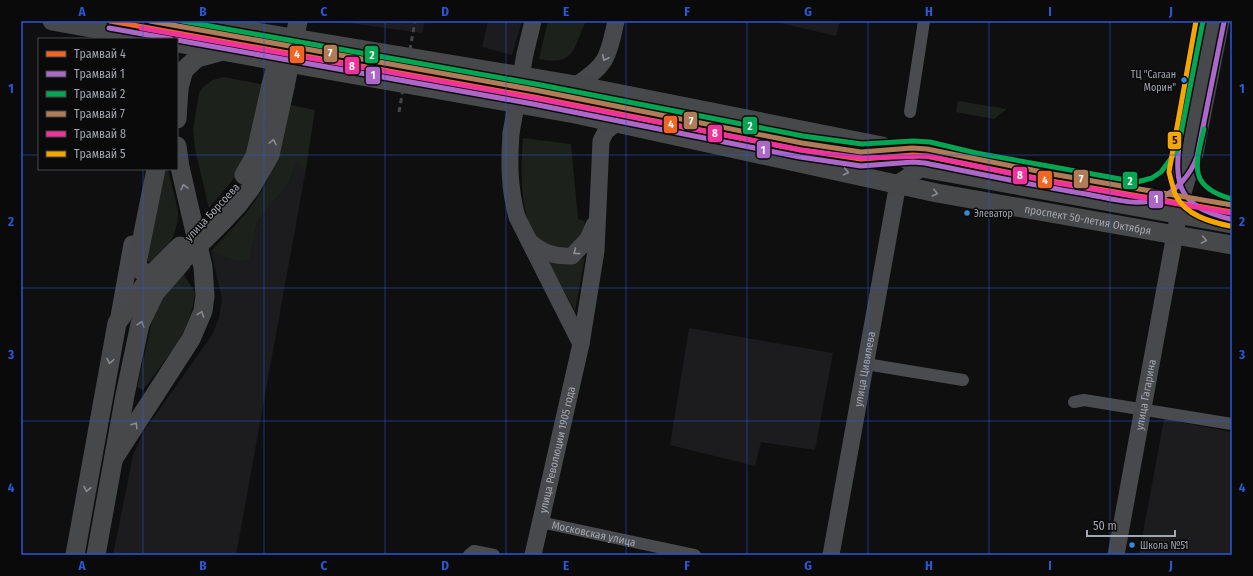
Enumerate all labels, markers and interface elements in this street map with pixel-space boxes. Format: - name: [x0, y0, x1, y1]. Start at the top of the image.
- text: A: [77, 4, 86, 19]
- text: B: [199, 4, 207, 19]
- text: C: [321, 4, 328, 19]
- text: D: [441, 4, 449, 19]
- text: E: [563, 4, 569, 19]
- text: F: [684, 4, 690, 19]
- text: G: [804, 4, 812, 19]
- text: H: [925, 4, 933, 19]
- text: I: [1048, 4, 1052, 19]
- text: J: [1168, 4, 1173, 19]
- legend: [38, 38, 178, 170]
- line badge: 7: [323, 44, 338, 63]
- line badge: 4: [289, 45, 305, 64]
- line badge: 2: [364, 45, 379, 64]
- text: Трамвай 4: [74, 47, 126, 61]
- text: 7: [328, 47, 333, 60]
- text: 4: [294, 48, 300, 61]
- text: 2: [368, 49, 375, 62]
- one-way arrow: [602, 54, 610, 62]
- line badge: 8: [344, 56, 360, 75]
- text: 8: [349, 60, 355, 73]
- line badge: 1: [365, 66, 381, 85]
- text: Трамвай 1: [74, 67, 125, 81]
- text: 1: [371, 69, 375, 82]
- place label: ТЦ "Сагаан Морин": [1131, 69, 1176, 94]
- marker: ТЦ "Сагаан Морин": [1179, 75, 1189, 85]
- text: 1: [8, 81, 14, 96]
- text: 1: [1239, 81, 1245, 96]
- text: Трамвай 2: [74, 87, 125, 101]
- text: Трамвай 7: [74, 107, 125, 121]
- line badge: 7: [683, 111, 698, 130]
- line badge: 4: [663, 115, 678, 134]
- text: 7: [689, 115, 694, 128]
- line badge: 2: [742, 116, 758, 135]
- text: 4: [668, 118, 674, 131]
- text: 2: [746, 120, 753, 133]
- line badge: 8: [707, 124, 723, 143]
- text: Трамвай 8: [74, 127, 126, 141]
- text: 8: [712, 127, 718, 140]
- line badge: 5: [1167, 131, 1182, 150]
- text: 5: [1172, 134, 1178, 147]
- one-way arrow: [268, 138, 276, 145]
- line badge: 1: [756, 140, 771, 159]
- text: 1: [761, 144, 765, 157]
- text: Трамвай 5: [74, 147, 126, 161]
- line badge: 8: [1012, 166, 1028, 185]
- one-way arrow: [843, 168, 849, 176]
- text: 8: [1017, 169, 1023, 182]
- line badge: 7: [1073, 169, 1089, 189]
- line badge: 4: [1037, 170, 1053, 189]
- line badge: 2: [1122, 171, 1138, 190]
- text: 7: [1079, 173, 1084, 186]
- text: 4: [1042, 174, 1048, 187]
- text: 2: [1126, 175, 1133, 188]
- street label: улица Борсоева: [182, 181, 242, 244]
- one-way arrow: [181, 184, 189, 190]
- one-way arrow: [932, 188, 939, 196]
- line badge: 1: [1148, 190, 1164, 209]
- text: 1: [1154, 193, 1158, 206]
- street label: проспект 50-летия Октября: [1023, 203, 1152, 238]
- marker: Элеватор: [962, 208, 972, 218]
- place label: Элеватор: [974, 208, 1013, 220]
- text: 2: [7, 214, 14, 229]
- text: 2: [1238, 214, 1245, 229]
- one-way arrow: [1201, 235, 1207, 244]
- one-way arrow: [574, 247, 581, 254]
- one-way arrow: [197, 311, 205, 318]
- one-way arrow: [136, 321, 145, 328]
- street label: улица Цивилева: [852, 330, 878, 408]
- text: 3: [7, 347, 14, 362]
- text: 3: [1238, 347, 1245, 362]
- one-way arrow: [107, 358, 115, 364]
- street label: улица Гагарина: [1133, 358, 1159, 431]
- street label: улица Революции 1905 года: [537, 385, 578, 514]
- one-way arrow: [130, 422, 138, 429]
- text: 4: [8, 480, 15, 495]
- text: 4: [1239, 480, 1246, 495]
- one-way arrow: [83, 486, 92, 492]
- scale bar: [1087, 512, 1175, 538]
- street label: Московская улица: [551, 519, 637, 549]
- text: 50 m: [1093, 519, 1117, 533]
- marker: Школа №51: [1127, 540, 1137, 550]
- place label: Школа №51: [1140, 540, 1188, 552]
- text: A: [77, 558, 86, 573]
- text: B: [199, 558, 207, 573]
- text: C: [321, 558, 328, 573]
- text: D: [441, 558, 449, 573]
- text: E: [563, 558, 569, 573]
- text: F: [684, 558, 690, 573]
- text: G: [804, 558, 812, 573]
- text: H: [925, 558, 933, 573]
- text: I: [1048, 558, 1052, 573]
- text: J: [1168, 558, 1173, 573]

